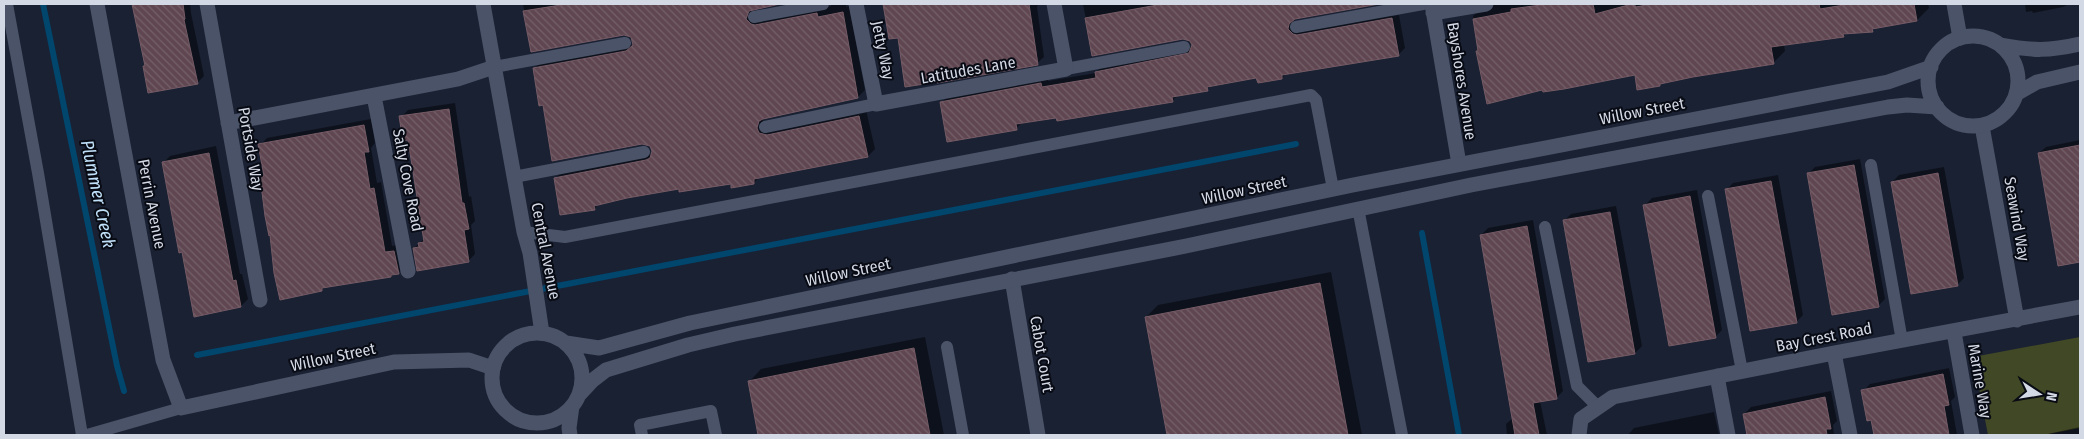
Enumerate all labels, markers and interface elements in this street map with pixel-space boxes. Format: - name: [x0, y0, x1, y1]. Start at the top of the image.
- street label: Jetty Way: [867, 19, 899, 82]
- street label: Bayshores Avenue: [1443, 21, 1481, 141]
- street label: Latitudes Lane: [919, 52, 1017, 88]
- street label: Willow Street: [1598, 93, 1687, 129]
- street label: Portside Way: [234, 106, 268, 193]
- street label: Salty Cove Road: [389, 127, 427, 233]
- water label: Plummer Creek: [76, 138, 120, 250]
- street label: Perrin Avenue: [134, 157, 170, 251]
- street label: Willow Street: [1200, 172, 1289, 208]
- street label: Seawind Way: [2000, 176, 2034, 263]
- street label: Central Avenue: [527, 201, 565, 301]
- street label: Willow Street: [804, 254, 893, 290]
- street label: Cabot Court: [1026, 314, 1058, 394]
- street label: Bay Crest Road: [1774, 318, 1874, 356]
- street label: Willow Street: [289, 339, 378, 375]
- street label: Marine Way: [1964, 342, 1996, 421]
- north arrow: [2014, 369, 2064, 419]
- text: N: [2042, 391, 2060, 402]

